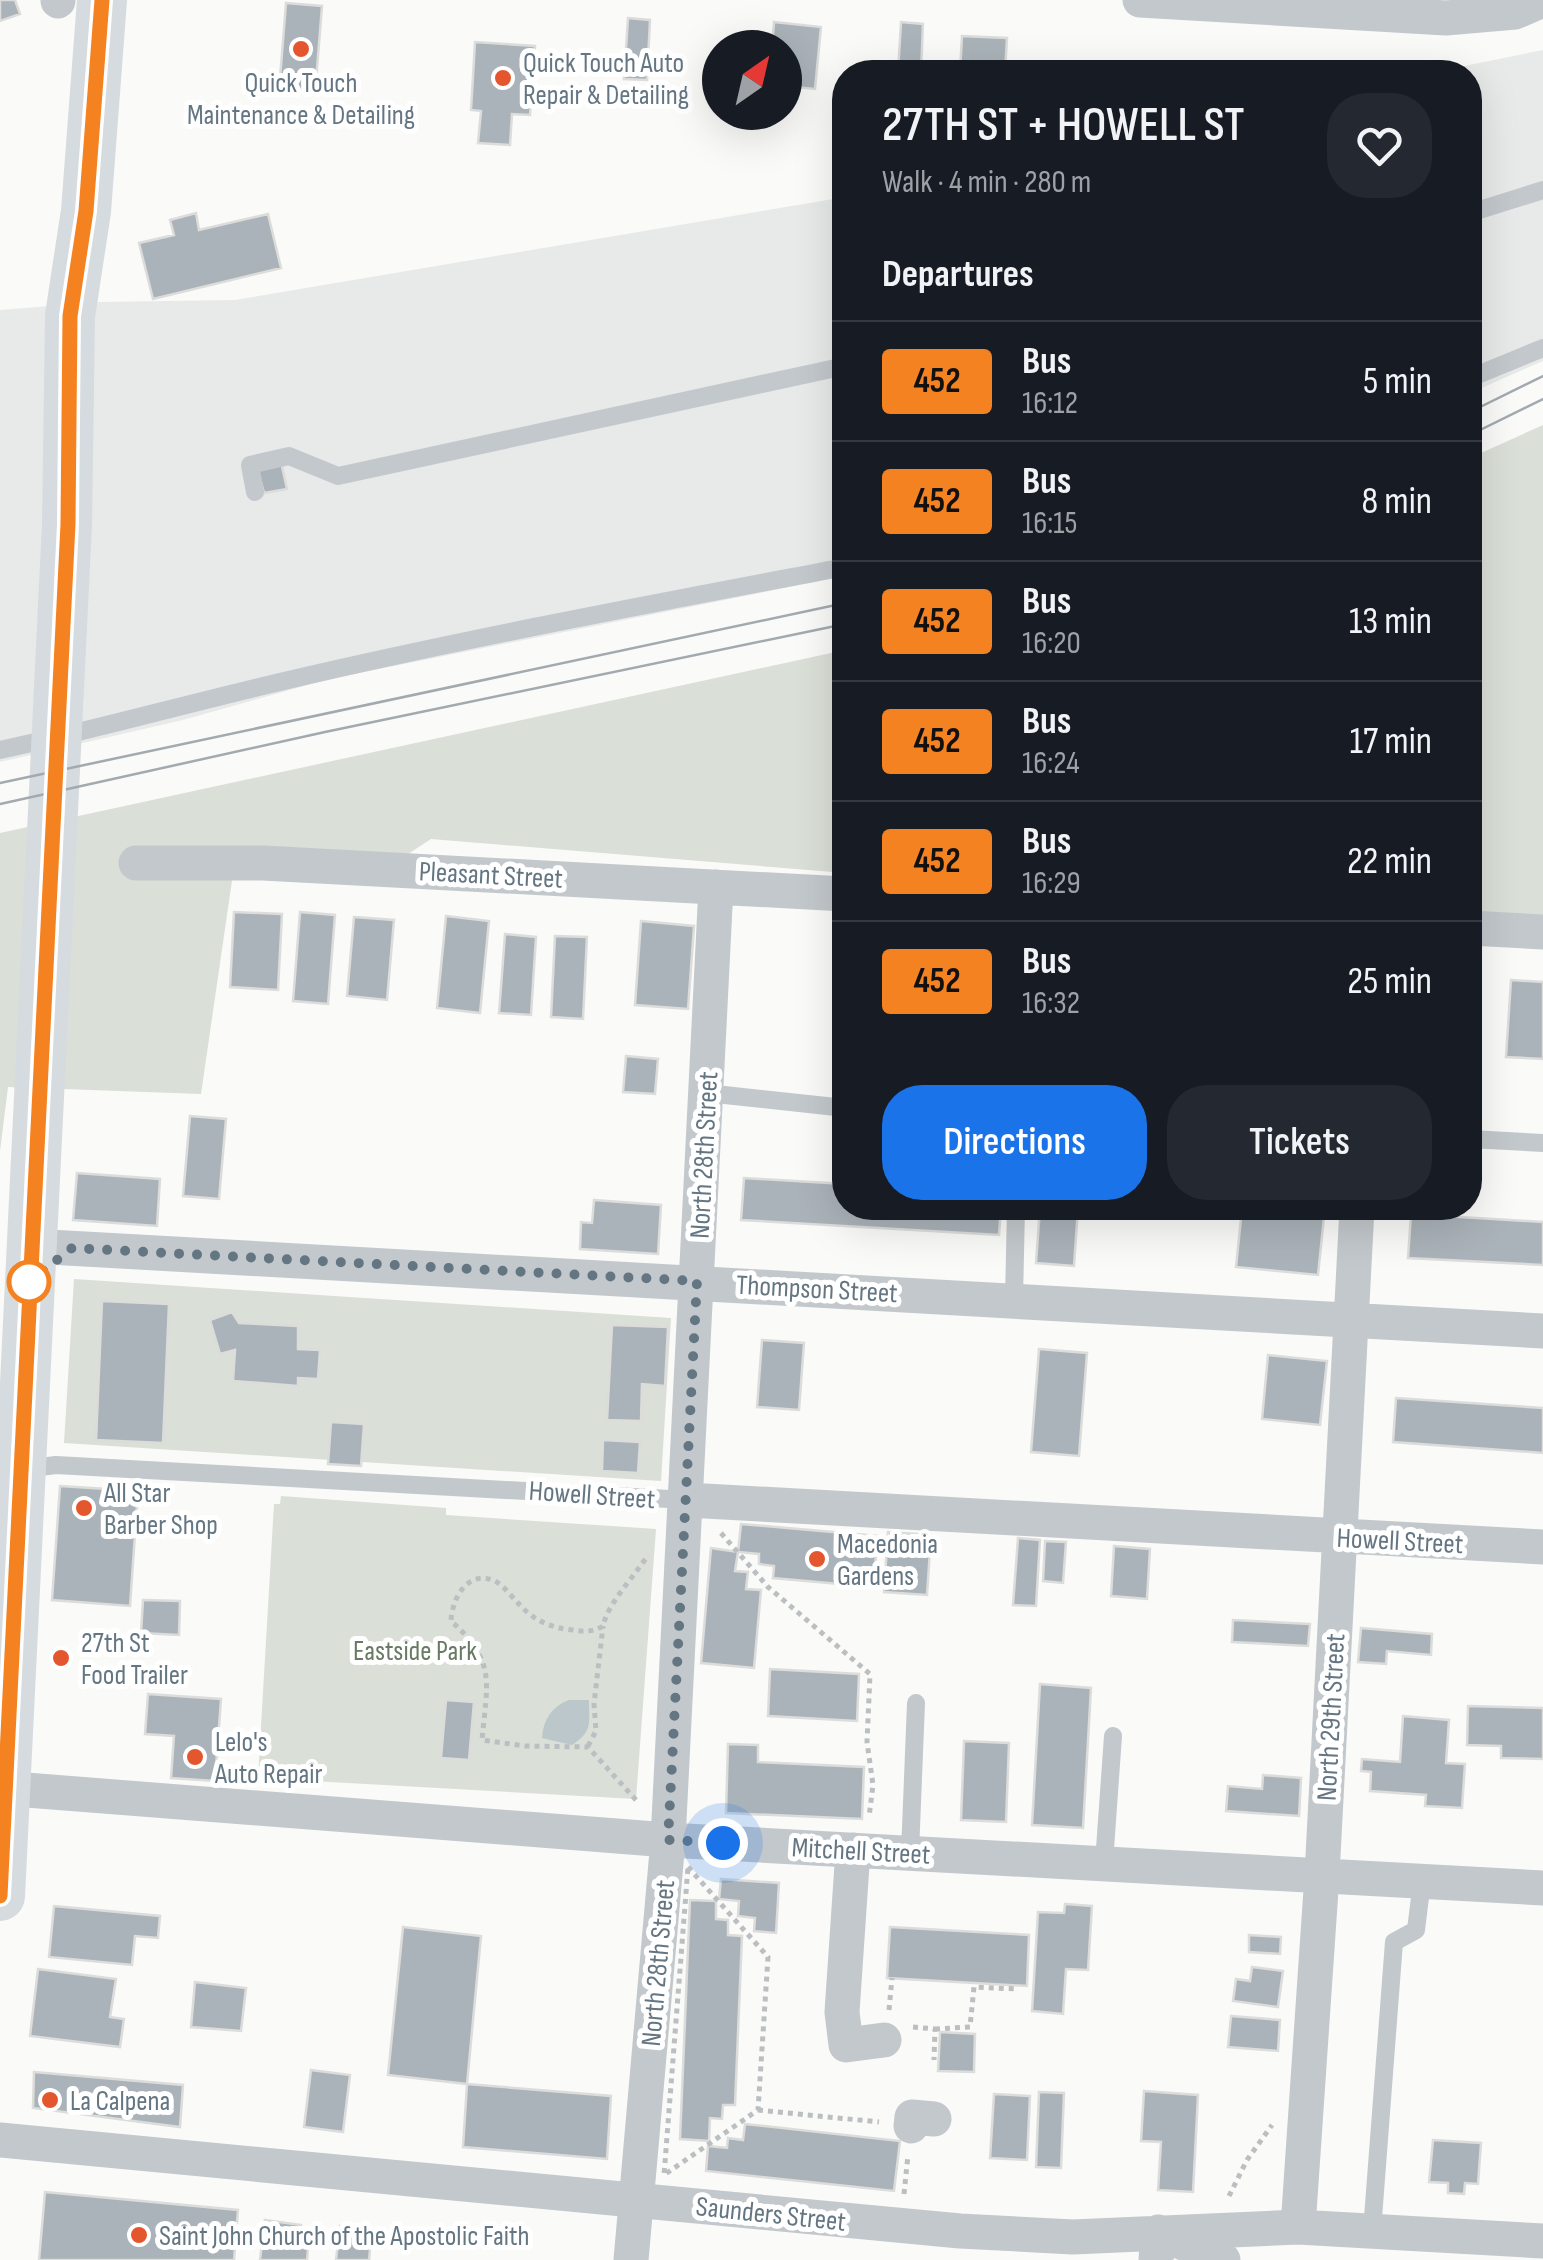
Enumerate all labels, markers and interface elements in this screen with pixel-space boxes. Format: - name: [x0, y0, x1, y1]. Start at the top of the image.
- north arrow: [702, 30, 802, 130]
- map controls: [702, 30, 802, 130]
- marker: Quick Touch Maintenance & Detailing: [290, 38, 312, 60]
- place label: Quick Touch Auto Repair & Detailing: [523, 47, 689, 112]
- place label: Quick Touch Maintenance & Detailing: [187, 67, 415, 132]
- marker: Quick Touch Auto Repair & Detailing: [492, 67, 514, 89]
- button: heart: [1327, 93, 1432, 198]
- text: 27TH ST + HOWELL ST: [882, 97, 1245, 154]
- text: Walk · 4 min · 280 m: [882, 163, 1091, 202]
- text: Departures: [882, 252, 1034, 297]
- text: Bus: [1022, 339, 1071, 384]
- text: 5 min: [1363, 359, 1432, 404]
- text: 452: [913, 360, 961, 403]
- text: 16:12: [1022, 384, 1078, 423]
- text: Bus: [1022, 459, 1071, 504]
- text: 8 min: [1362, 479, 1432, 524]
- text: 452: [913, 480, 961, 523]
- text: 16:15: [1022, 504, 1077, 543]
- text: Bus: [1022, 579, 1071, 624]
- text: 13 min: [1349, 599, 1432, 644]
- text: 452: [913, 600, 961, 643]
- text: 16:20: [1022, 624, 1081, 663]
- text: Bus: [1022, 699, 1071, 744]
- text: 17 min: [1350, 719, 1432, 764]
- text: 452: [913, 720, 961, 763]
- text: 16:24: [1022, 744, 1080, 783]
- text: Bus: [1022, 819, 1071, 864]
- text: 22 min: [1347, 839, 1432, 884]
- text: 452: [913, 840, 961, 883]
- street label: Pleasant Street: [418, 855, 564, 896]
- text: 16:29: [1022, 864, 1081, 903]
- text: Bus: [1022, 939, 1071, 984]
- text: 25 min: [1347, 959, 1432, 1004]
- text: 452: [913, 960, 961, 1003]
- text: 16:32: [1022, 984, 1080, 1023]
- street label: North 28th Street: [684, 1071, 725, 1239]
- button: Directions: [882, 1085, 1147, 1200]
- button: Tickets: [1167, 1085, 1432, 1200]
- unlabelled marker: [8, 1261, 50, 1303]
- street label: Thompson Street: [735, 1269, 898, 1310]
- street label: Howell Street: [528, 1475, 656, 1516]
- place label: All Star Barber Shop: [103, 1477, 218, 1542]
- marker: All Star Barber Shop: [73, 1497, 95, 1519]
- street label: Howell Street: [1336, 1522, 1464, 1561]
- place label: Macedonia Gardens: [837, 1528, 938, 1593]
- marker: Macedonia Gardens: [806, 1548, 828, 1570]
- place label: 27th St Food Trailer: [81, 1627, 188, 1692]
- street label: North 29th Street: [1311, 1633, 1352, 1802]
- park label: Eastside Park: [353, 1635, 477, 1668]
- marker: 27th St Food Trailer: [50, 1647, 72, 1669]
- place label: Lelo's Auto Repair: [214, 1726, 323, 1791]
- marker: Lelo's Auto Repair: [184, 1746, 206, 1768]
- your location: [698, 1818, 748, 1868]
- street label: Mitchell Street: [791, 1831, 931, 1872]
- street label: North 28th Street: [635, 1878, 682, 2048]
- place label: La Calpena: [70, 2085, 170, 2118]
- marker: La Calpena: [39, 2089, 61, 2111]
- street label: Saunders Street: [694, 2190, 847, 2239]
- place label: Saint John Church of the Apostolic Faith: [159, 2220, 530, 2253]
- marker: Saint John Church of the Apostolic Faith: [128, 2224, 150, 2246]

